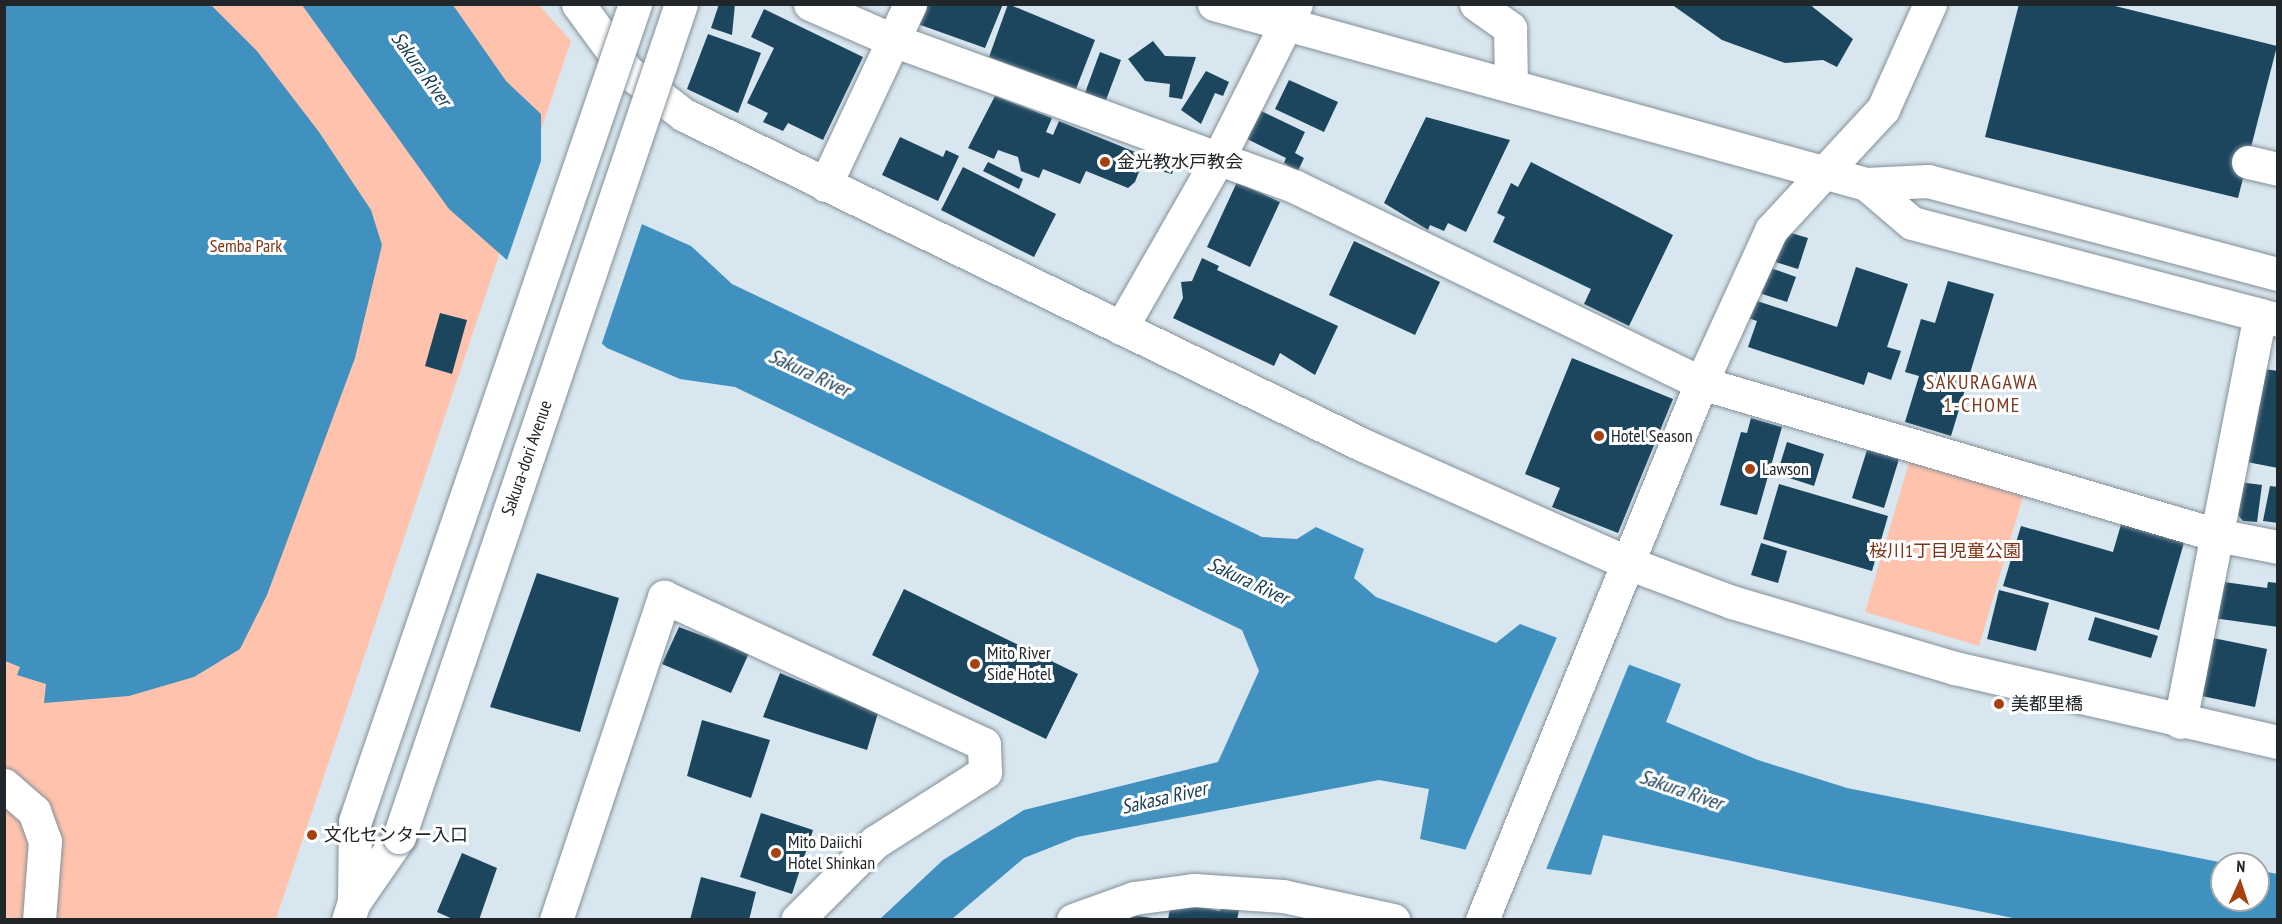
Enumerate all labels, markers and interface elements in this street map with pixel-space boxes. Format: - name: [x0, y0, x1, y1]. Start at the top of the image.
- water label: Sakura River: [386, 27, 456, 111]
- place label: 金光教水戸教会: [1117, 151, 1243, 173]
- marker: 金光教水戸教会: [1098, 155, 1112, 169]
- park label: Semba Park: [210, 235, 282, 257]
- water label: Sakura River: [765, 344, 853, 402]
- district label: SAKURAGAWA 1-CHOME: [1926, 370, 2038, 417]
- street label: Sakura-dori Avenue: [497, 397, 557, 519]
- place label: Hotel Season: [1611, 425, 1693, 447]
- marker: Hotel Season: [1592, 429, 1606, 443]
- place label: Lawson: [1762, 458, 1809, 480]
- marker: Lawson: [1743, 462, 1757, 476]
- park label: 桜川1丁目児童公園: [1869, 540, 2021, 562]
- water label: Sakura River: [1204, 552, 1292, 610]
- place label: Mito River Side Hotel: [987, 643, 1052, 686]
- marker: Mito River Side Hotel: [968, 657, 982, 671]
- place label: 美都里橋: [2011, 693, 2083, 715]
- marker: 美都里橋: [1992, 697, 2006, 711]
- water label: Sakura River: [1636, 765, 1726, 815]
- water label: Sakasa River: [1119, 777, 1209, 819]
- place label: 文化センター入口: [324, 824, 468, 846]
- marker: 文化センター入口: [305, 828, 319, 842]
- place label: Mito Daiichi Hotel Shinkan: [788, 832, 875, 874]
- marker: Mito Daiichi Hotel Shinkan: [769, 846, 783, 860]
- north arrow: [2210, 852, 2270, 912]
- text: N: [2236, 856, 2246, 876]

